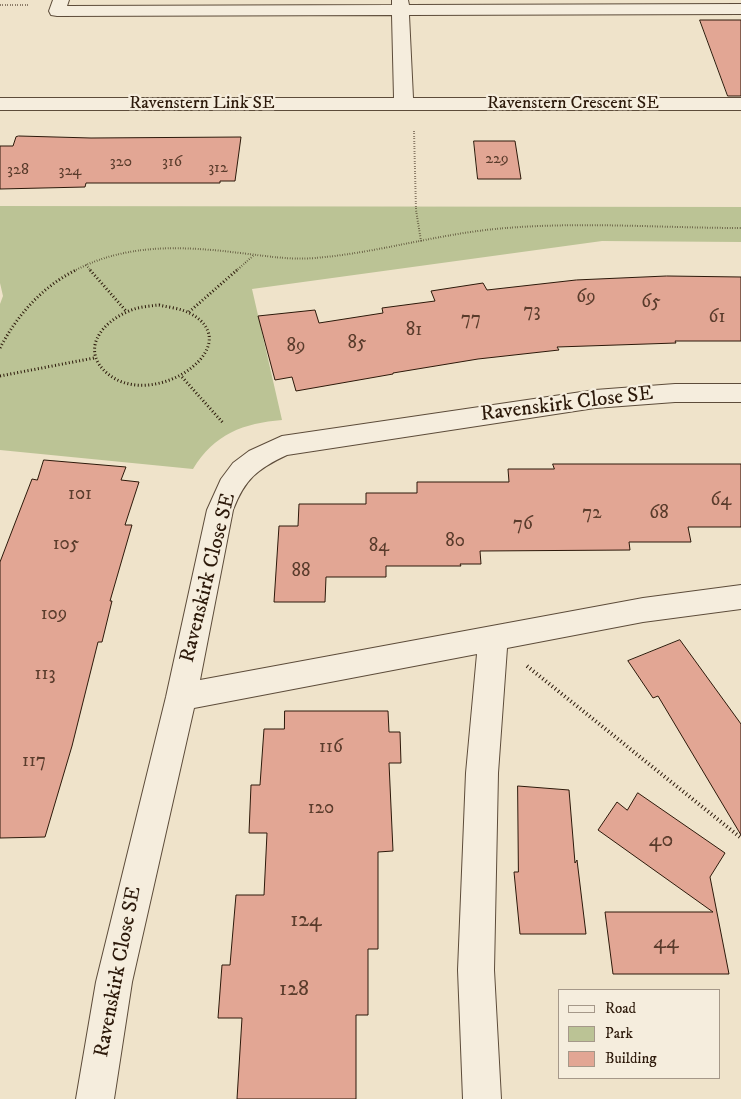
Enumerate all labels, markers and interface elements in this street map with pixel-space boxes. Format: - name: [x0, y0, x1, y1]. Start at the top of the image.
- street label: Ravenstern Link SE: [129, 93, 275, 115]
- street label: Ravenstern Crescent SE: [487, 93, 659, 115]
- house number: 229: [485, 150, 509, 170]
- house number: 320: [110, 153, 132, 173]
- house number: 316: [162, 153, 182, 173]
- house number: 312: [208, 159, 228, 179]
- house number: 328: [7, 161, 29, 181]
- house number: 324: [58, 162, 82, 182]
- house number: 69: [576, 287, 596, 309]
- house number: 65: [641, 292, 661, 314]
- house number: 73: [523, 301, 541, 323]
- house number: 61: [709, 307, 725, 329]
- house number: 77: [461, 309, 481, 331]
- house number: 81: [406, 320, 422, 342]
- house number: 85: [348, 333, 366, 355]
- house number: 89: [287, 336, 305, 358]
- street label: Ravenskirk Close SE: [479, 382, 655, 428]
- house number: 101: [68, 484, 92, 506]
- house number: 64: [711, 490, 731, 512]
- street label: Ravenskirk Close SE: [176, 491, 242, 665]
- house number: 72: [582, 503, 602, 525]
- house number: 68: [649, 503, 669, 525]
- house number: 76: [513, 514, 533, 536]
- house number: 80: [445, 531, 465, 553]
- house number: 105: [53, 534, 79, 556]
- house number: 84: [369, 536, 389, 558]
- house number: 88: [291, 561, 311, 583]
- house number: 109: [41, 604, 67, 626]
- house number: 113: [34, 664, 56, 686]
- house number: 116: [319, 737, 343, 759]
- house number: 117: [22, 751, 46, 773]
- house number: 120: [308, 798, 334, 820]
- house number: 40: [649, 828, 673, 854]
- street label: Ravenskirk Close SE: [90, 884, 148, 1060]
- house number: 124: [290, 908, 322, 934]
- house number: 44: [653, 930, 679, 956]
- house number: 128: [279, 977, 309, 1003]
- legend: [558, 989, 721, 1079]
- text: Road: [605, 999, 636, 1018]
- text: Park: [605, 1024, 633, 1043]
- text: Building: [605, 1049, 657, 1068]

